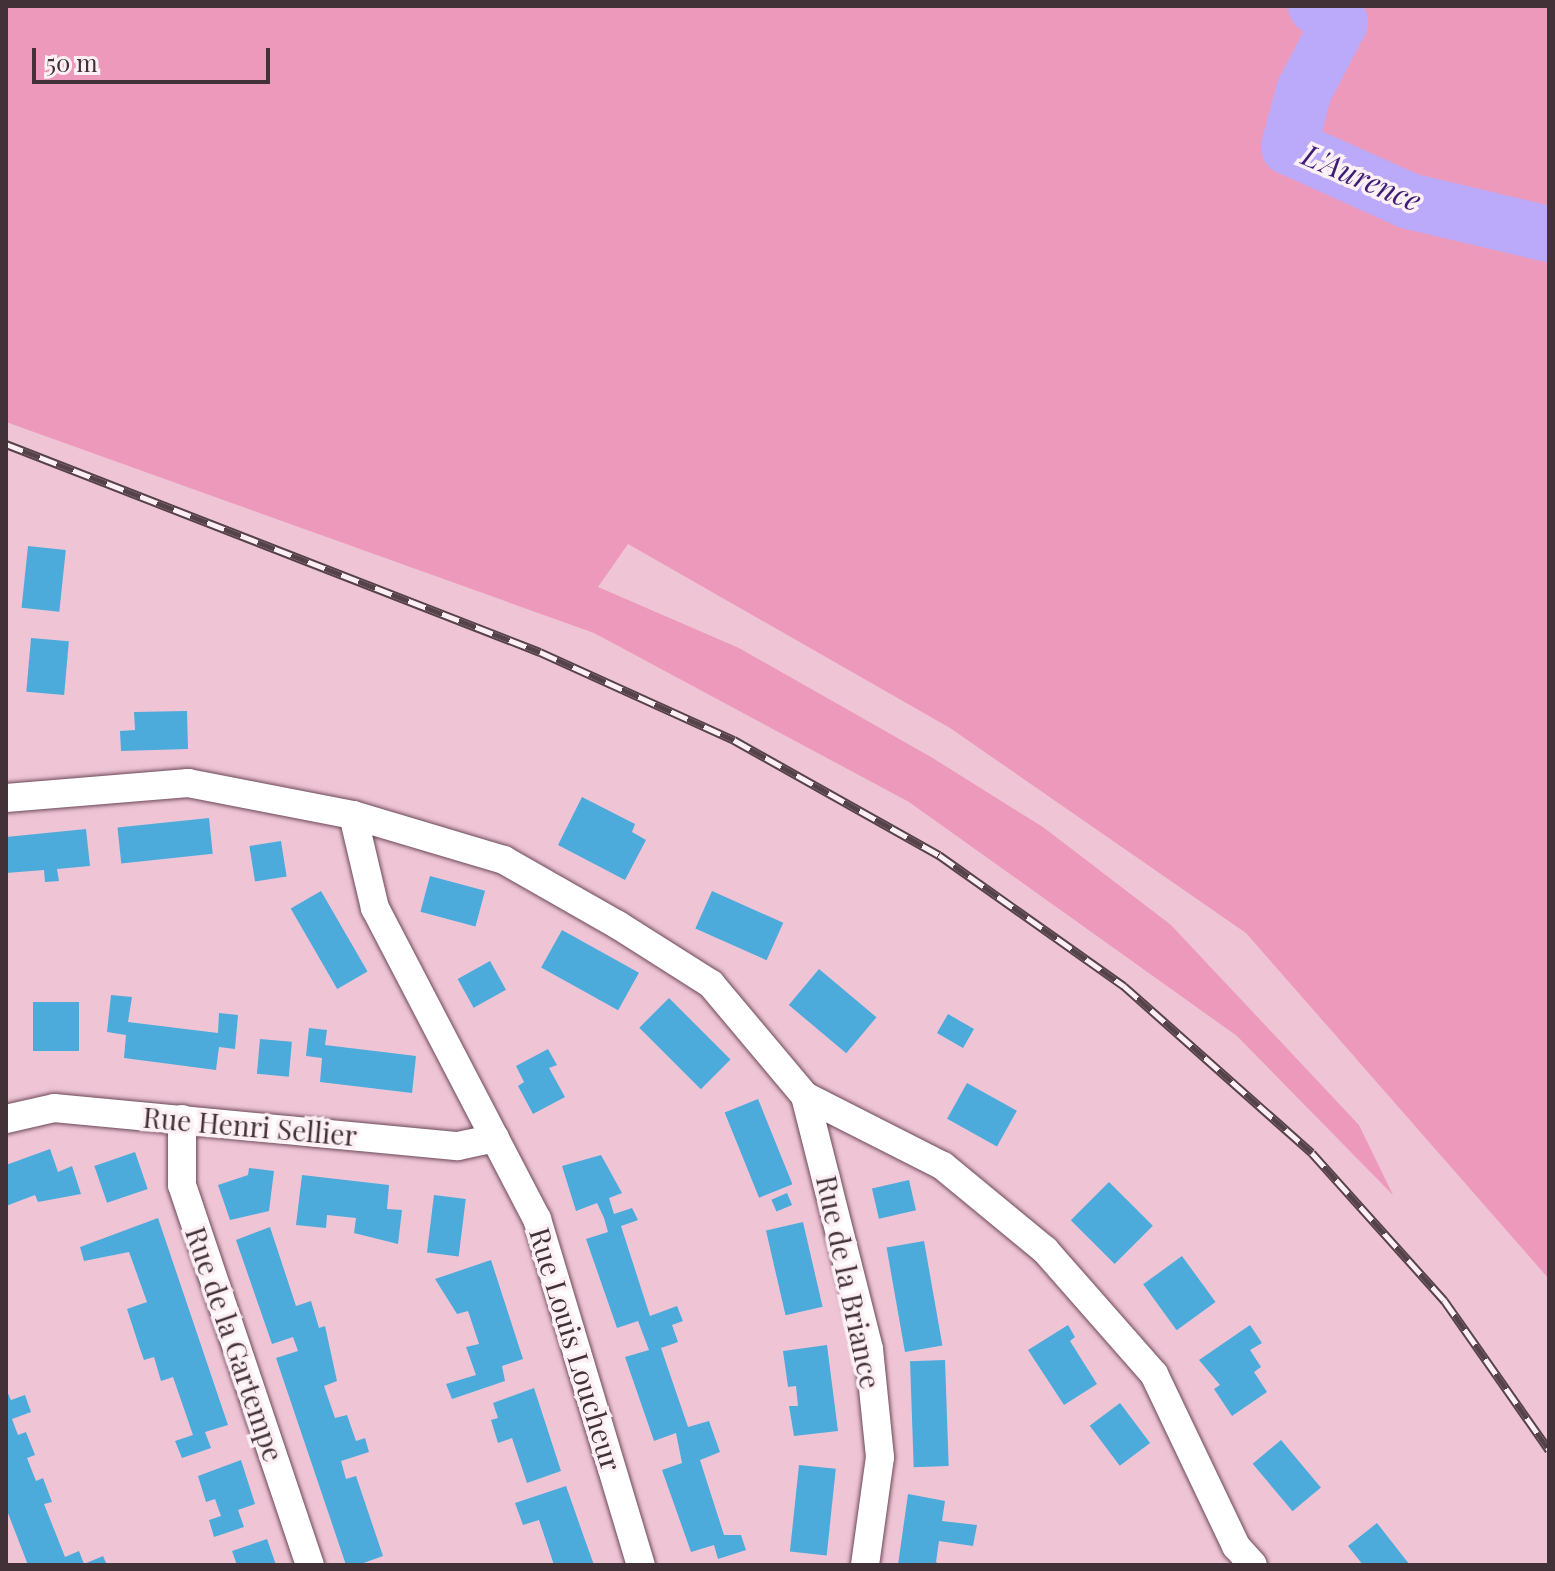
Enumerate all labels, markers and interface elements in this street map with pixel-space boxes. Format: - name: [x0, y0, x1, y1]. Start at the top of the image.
- scale bar: [36, 32, 274, 82]
- text: 50 m: [46, 46, 98, 78]
- water label: L'Aurence: [1297, 136, 1427, 218]
- street label: Rue Henri Sellier: [141, 1100, 359, 1152]
- street label: Rue de la Briance: [810, 1172, 888, 1392]
- street label: Rue de la Gartempe: [179, 1222, 291, 1466]
- street label: Rue Louis Loucheur: [523, 1223, 629, 1475]

